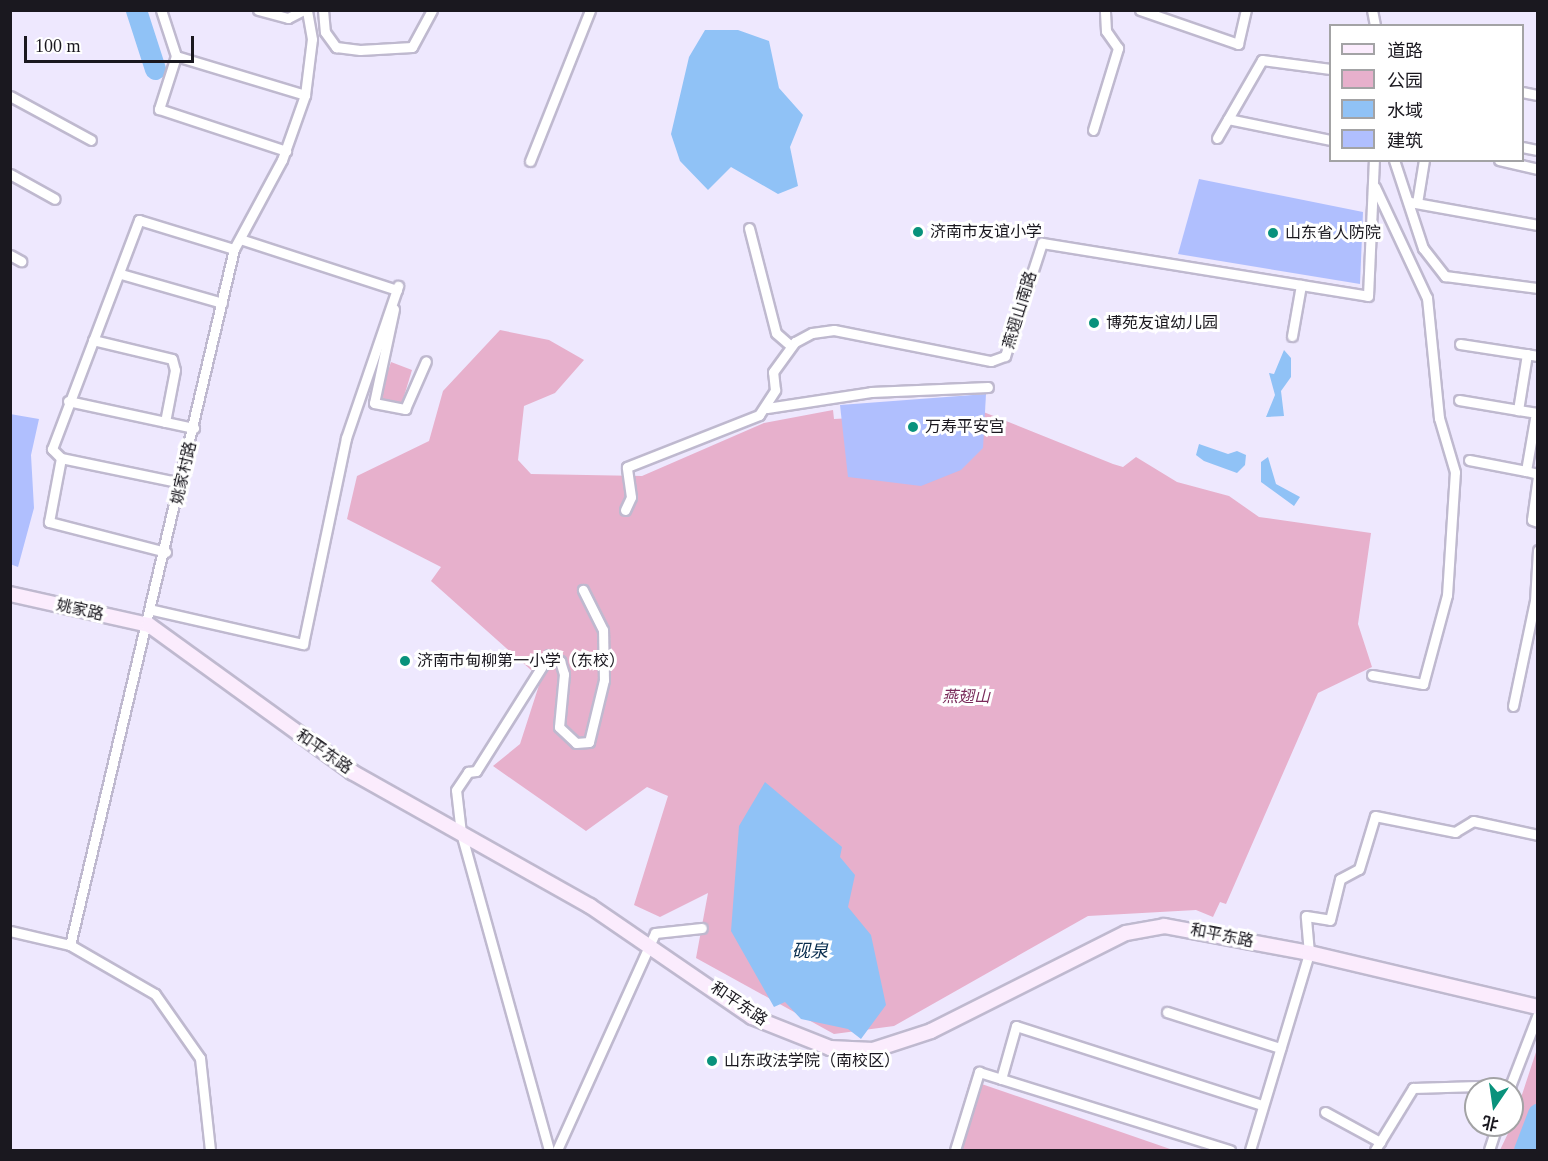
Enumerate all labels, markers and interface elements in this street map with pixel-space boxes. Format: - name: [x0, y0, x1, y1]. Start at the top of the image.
- scale bar: [27, 24, 196, 62]
- legend: [1329, 24, 1524, 162]
- text: 100 m: [35, 36, 81, 56]
- text: 道路: [1387, 41, 1423, 61]
- text: 公园: [1387, 71, 1423, 91]
- text: 水域: [1387, 101, 1423, 121]
- text: 建筑: [1387, 131, 1423, 151]
- place label: 济南市友谊小学: [930, 222, 1042, 242]
- place label: 山东省人防院: [1285, 223, 1381, 243]
- marker: 济南市友谊小学: [911, 225, 925, 239]
- marker: 山东省人防院: [1266, 226, 1280, 240]
- street label: 燕翅山南路: [999, 269, 1041, 351]
- place label: 博苑友谊幼儿园: [1106, 313, 1218, 333]
- marker: 博苑友谊幼儿园: [1087, 316, 1101, 330]
- place label: 万寿平安宫: [925, 417, 1005, 437]
- marker: 万寿平安宫: [906, 420, 920, 434]
- street label: 姚家村路: [167, 440, 201, 506]
- street label: 姚家路: [54, 595, 106, 625]
- place label: 济南市甸柳第一小学（东校）: [417, 651, 625, 671]
- marker: 济南市甸柳第一小学（东校）: [398, 654, 412, 668]
- park label: 燕翅山: [942, 687, 990, 707]
- street label: 和平东路: [292, 726, 356, 778]
- street label: 和平东路: [1189, 920, 1255, 952]
- water label: 砚泉: [792, 940, 828, 962]
- street label: 和平东路: [707, 978, 771, 1030]
- place label: 山东政法学院（南校区）: [724, 1051, 900, 1071]
- marker: 山东政法学院（南校区）: [705, 1054, 719, 1068]
- north arrow: [1464, 1077, 1524, 1137]
- text: 北: [1481, 1113, 1500, 1133]

